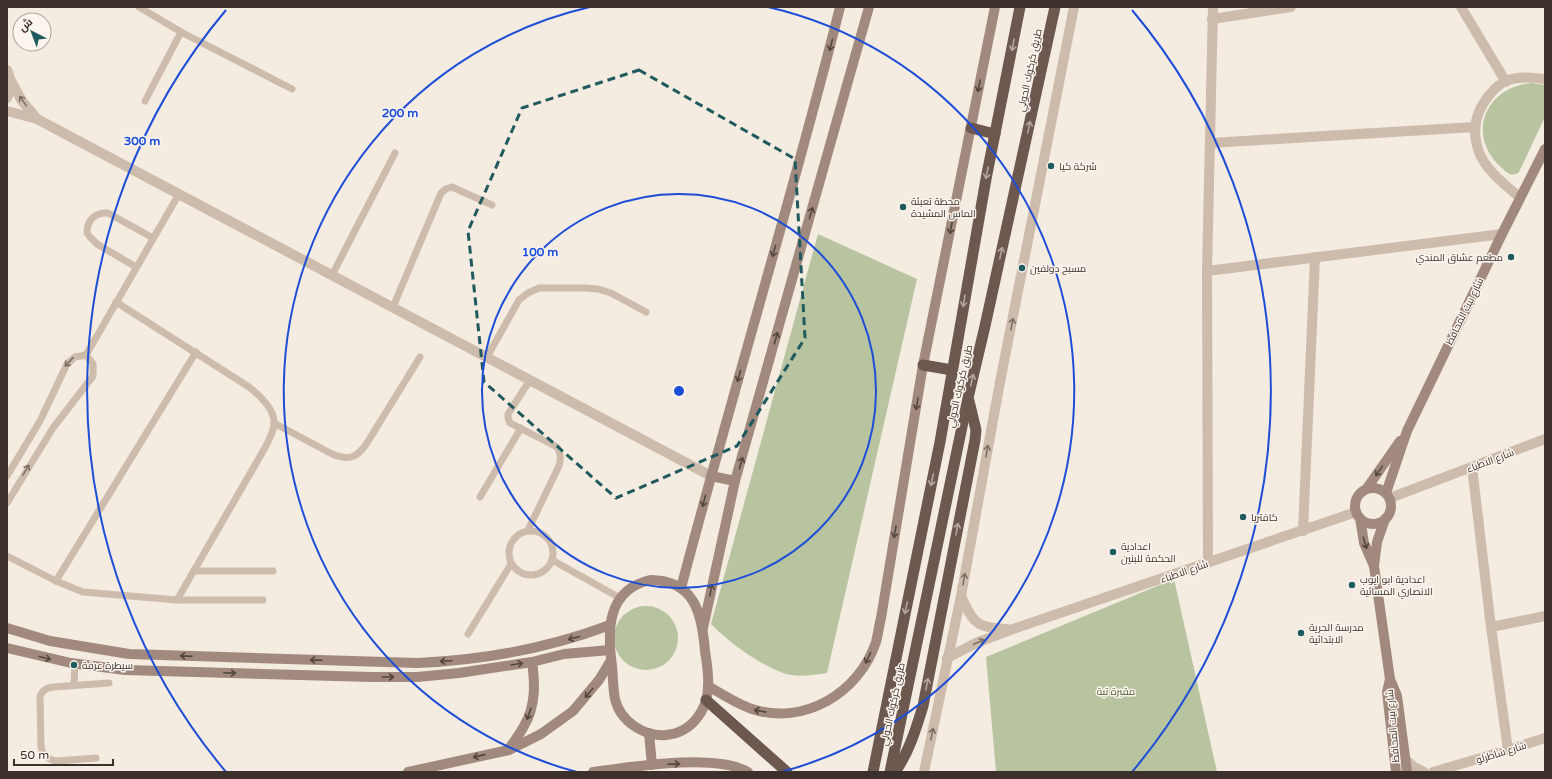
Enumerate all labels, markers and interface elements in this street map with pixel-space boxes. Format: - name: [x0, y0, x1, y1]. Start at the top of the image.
- north arrow: [12, 12, 52, 52]
- text: ش: [16, 15, 35, 34]
- street label: طريق كركوك الحولي: [1015, 28, 1046, 113]
- one-way arrow: [826, 38, 834, 51]
- one-way arrow: [1008, 38, 1016, 51]
- one-way arrow: [975, 80, 983, 93]
- one-way arrow: [19, 96, 27, 107]
- text: 200 m: [382, 106, 418, 120]
- one-way arrow: [1026, 120, 1034, 133]
- text: 300 m: [124, 134, 160, 148]
- marker: شركة كيا: [1046, 161, 1056, 171]
- place label: شركة كيا: [1059, 161, 1097, 173]
- one-way arrow: [982, 166, 990, 179]
- place label: محطة تعبئة الماس المشيدة: [911, 196, 976, 220]
- marker: محطة تعبئة الماس المشيدة: [898, 202, 908, 212]
- one-way arrow: [808, 207, 815, 220]
- one-way arrow: [947, 221, 955, 234]
- one-way arrow: [770, 244, 777, 257]
- text: 100 m: [522, 245, 558, 259]
- one-way arrow: [998, 247, 1006, 260]
- place label: مطعم عشاق المندي: [1415, 252, 1503, 265]
- marker: مطعم عشاق المندي: [1506, 252, 1516, 262]
- marker: مسبح دولفين: [1017, 263, 1027, 273]
- place label: مسبح دولفين: [1030, 263, 1086, 275]
- street label: شارع بيت المحافظ: [1443, 276, 1486, 347]
- one-way arrow: [960, 294, 968, 307]
- one-way arrow: [1008, 317, 1016, 330]
- one-way arrow: [773, 332, 780, 345]
- street label: طريق كركوك الحولي: [945, 344, 976, 429]
- one-way arrow: [65, 357, 74, 367]
- one-way arrow: [735, 370, 742, 383]
- one-way arrow: [969, 374, 977, 387]
- centre of rings: [672, 384, 686, 398]
- one-way arrow: [913, 397, 921, 410]
- one-way arrow: [984, 445, 992, 458]
- street label: شارع الاطباء: [1465, 446, 1516, 475]
- one-way arrow: [737, 457, 745, 470]
- one-way arrow: [23, 464, 31, 476]
- one-way arrow: [1375, 465, 1383, 476]
- one-way arrow: [928, 474, 936, 487]
- one-way arrow: [700, 495, 707, 508]
- marker: کافتریا: [1238, 512, 1248, 522]
- place label: کافتریا: [1251, 512, 1278, 524]
- one-way arrow: [954, 522, 962, 535]
- one-way arrow: [891, 525, 899, 538]
- one-way arrow: [1362, 536, 1369, 549]
- place label: اعدادية الحكمة للبنين: [1121, 541, 1176, 565]
- marker: اعدادية الحكمة للبنين: [1108, 547, 1118, 557]
- street label: شارع الاطباء: [1159, 558, 1210, 586]
- one-way arrow: [960, 573, 968, 586]
- place label: اعدادية ابو ايوب الانصاري المسائية: [1360, 574, 1433, 599]
- marker: اعدادية ابو ايوب الانصاري المسائية: [1347, 580, 1357, 590]
- one-way arrow: [708, 584, 716, 597]
- one-way arrow: [902, 601, 910, 614]
- place label: مدرسة الحرية الابتدائية: [1309, 622, 1364, 646]
- marker: مدرسة الحرية الابتدائية: [1296, 628, 1306, 638]
- one-way arrow: [567, 635, 580, 642]
- one-way arrow: [973, 638, 985, 645]
- one-way arrow: [180, 652, 193, 660]
- one-way arrow: [864, 652, 871, 664]
- one-way arrow: [38, 654, 51, 662]
- one-way arrow: [310, 657, 323, 664]
- one-way arrow: [440, 658, 453, 665]
- marker: سيطرة عرفة: [69, 660, 79, 670]
- place label: سيطرة عرفة: [82, 660, 133, 672]
- one-way arrow: [510, 660, 523, 668]
- street label: طريق كركوك الحولي: [878, 662, 909, 747]
- one-way arrow: [223, 669, 236, 677]
- one-way arrow: [381, 673, 394, 681]
- one-way arrow: [924, 678, 932, 691]
- park label: مقبرة تبة: [1097, 686, 1135, 698]
- one-way arrow: [585, 687, 594, 698]
- street label: شارع بيت المحافظ: [1384, 689, 1402, 763]
- one-way arrow: [754, 706, 767, 714]
- one-way arrow: [525, 707, 532, 720]
- one-way arrow: [928, 728, 936, 741]
- street label: شارع شاطرلو: [1475, 740, 1528, 766]
- scale bar: [14, 741, 113, 767]
- text: 50 m: [20, 748, 49, 762]
- one-way arrow: [473, 753, 486, 761]
- one-way arrow: [667, 760, 680, 768]

